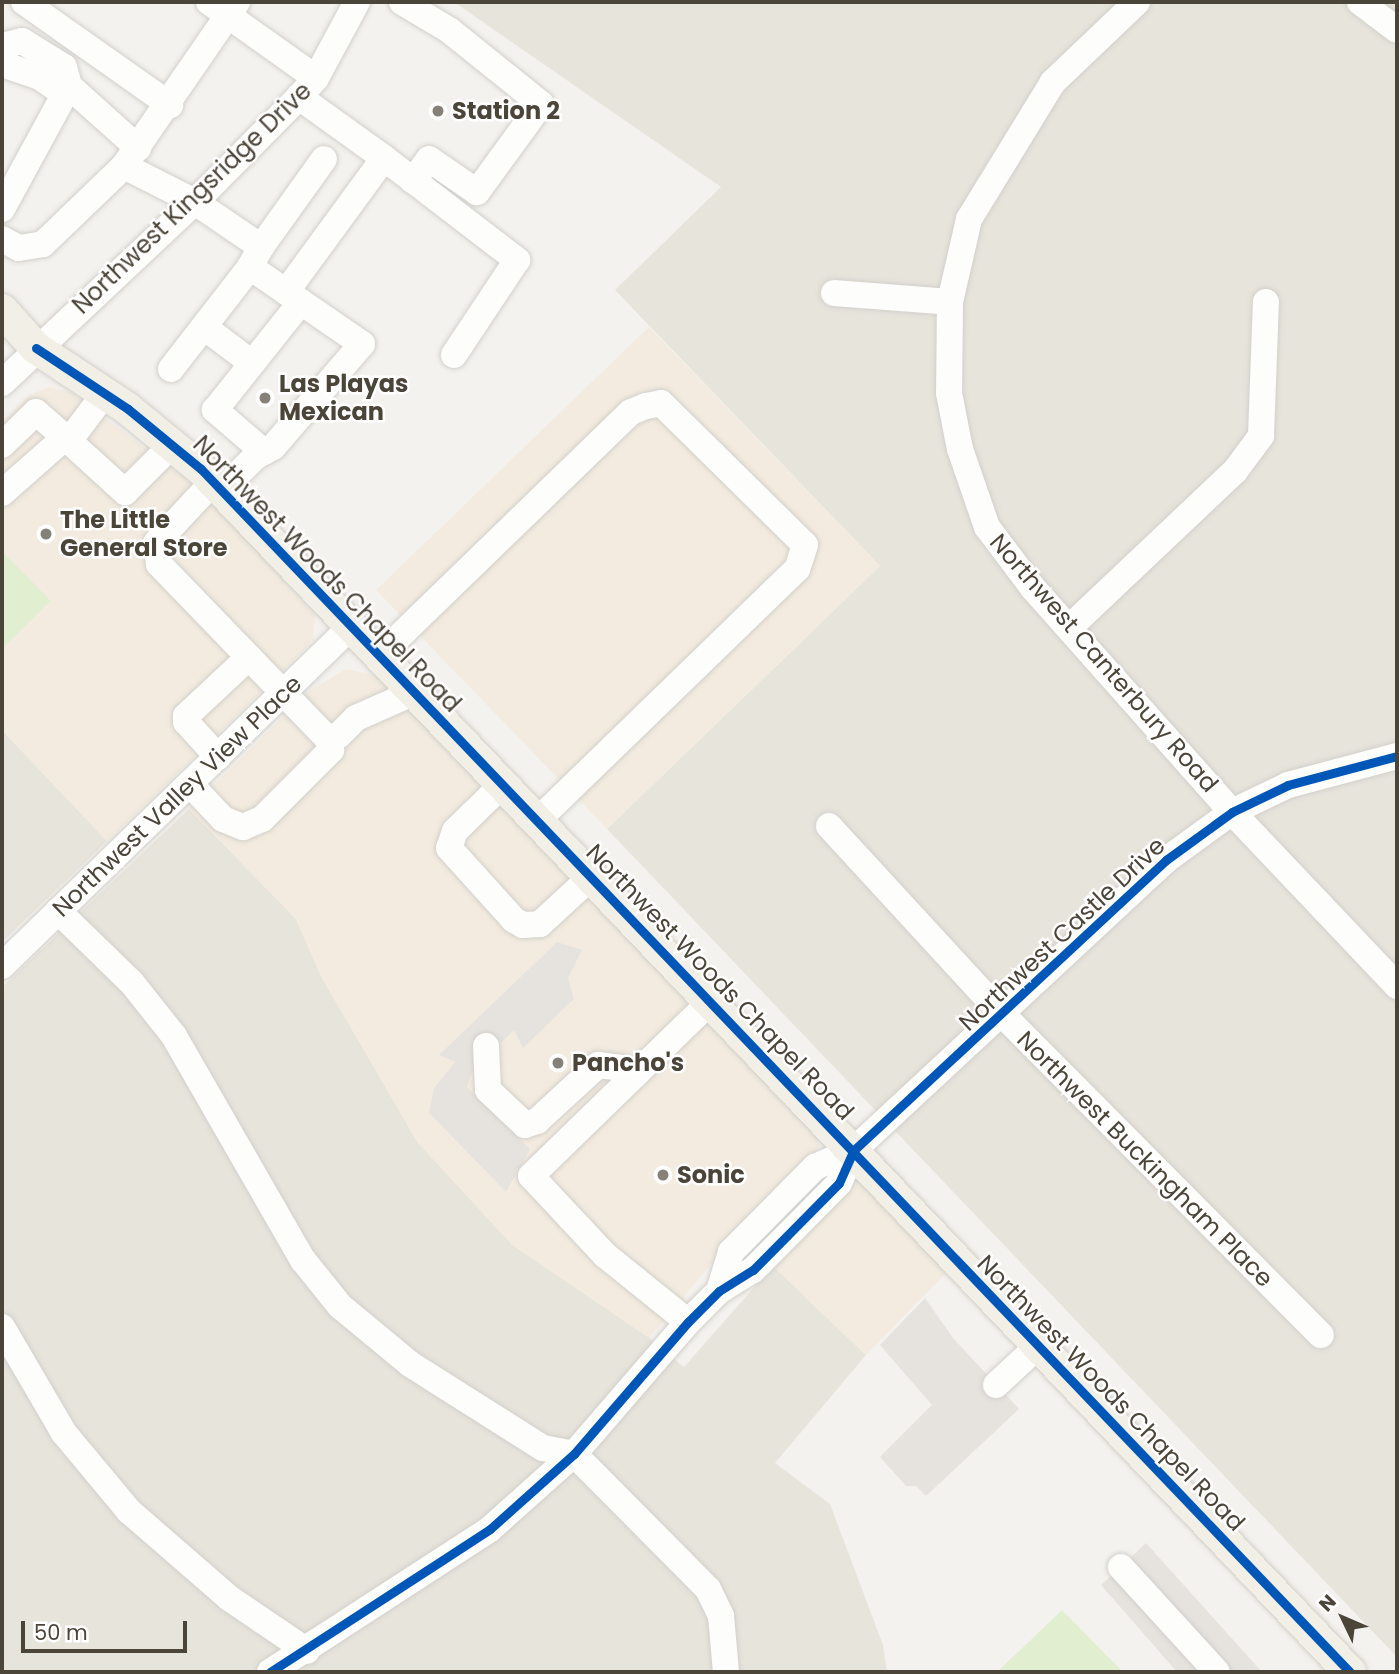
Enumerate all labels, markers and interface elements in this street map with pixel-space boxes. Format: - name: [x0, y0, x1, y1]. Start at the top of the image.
- street label: Northwest Kingsridge Drive: [67, 76, 317, 320]
- place label: Station 2: [452, 97, 560, 125]
- marker: Station 2: [430, 103, 446, 119]
- place label: Las Playas Mexican: [279, 370, 408, 426]
- marker: Las Playas Mexican: [257, 390, 273, 406]
- street label: Northwest Woods Chapel Road: [187, 430, 467, 718]
- place label: The Little General Store: [60, 506, 228, 562]
- marker: The Little General Store: [38, 526, 54, 542]
- street label: Northwest Canterbury Road: [984, 528, 1224, 798]
- street label: Northwest Valley View Place: [46, 669, 308, 923]
- street label: Northwest Castle Drive: [953, 831, 1171, 1037]
- street label: Northwest Woods Chapel Road: [580, 838, 860, 1126]
- street label: Northwest Buckingham Place: [1011, 1025, 1279, 1293]
- place label: Pancho's: [572, 1049, 684, 1077]
- marker: Pancho's: [550, 1055, 566, 1071]
- place label: Sonic: [677, 1161, 745, 1189]
- marker: Sonic: [655, 1167, 671, 1183]
- street label: Northwest Woods Chapel Road: [971, 1249, 1251, 1537]
- north arrow: [1308, 1583, 1378, 1653]
- text: N: [1313, 1589, 1342, 1618]
- scale bar: [24, 1608, 191, 1652]
- text: 50 m: [34, 1618, 88, 1647]

